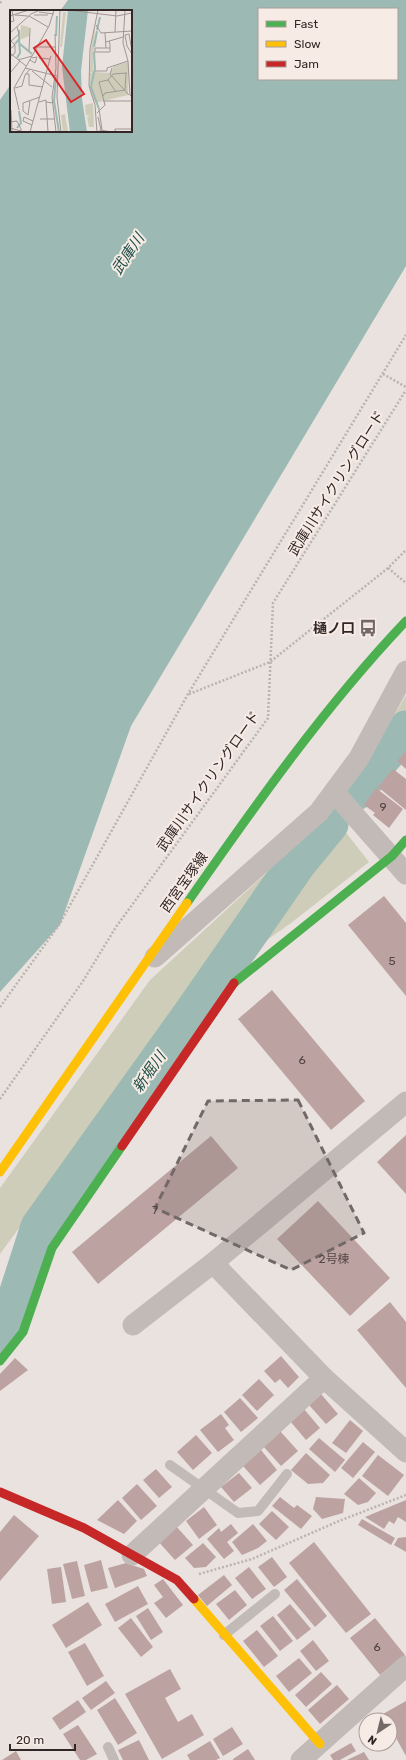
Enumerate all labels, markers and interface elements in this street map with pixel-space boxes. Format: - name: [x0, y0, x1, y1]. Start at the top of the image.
- legend: [258, 8, 398, 80]
- inset map: [10, 10, 132, 132]
- text: Fast: [294, 17, 318, 31]
- text: Slow: [294, 37, 321, 51]
- text: Jam: [294, 57, 319, 71]
- water label: 武庫川: [108, 229, 149, 278]
- street label: 武庫川サイクリングロード: [285, 408, 388, 559]
- bus stop icon: 樋ノ口: [358, 618, 378, 638]
- place label: 樋ノ口: [313, 620, 355, 637]
- street label: 武庫川サイクリングロード: [153, 708, 263, 855]
- house number: 9: [379, 800, 387, 814]
- street label: 西宮宝塚線: [157, 849, 211, 916]
- house number: 5: [388, 954, 396, 968]
- water label: 新堀川: [129, 1047, 170, 1096]
- house number: 6: [298, 1053, 306, 1067]
- house number: 7: [152, 1203, 158, 1217]
- house number: 2号棟: [318, 1252, 350, 1266]
- house number: 6: [373, 1640, 381, 1654]
- north arrow: [358, 1712, 398, 1752]
- scale bar: [10, 1726, 75, 1752]
- text: N: [366, 1732, 380, 1747]
- text: 20 m: [16, 1733, 44, 1747]

